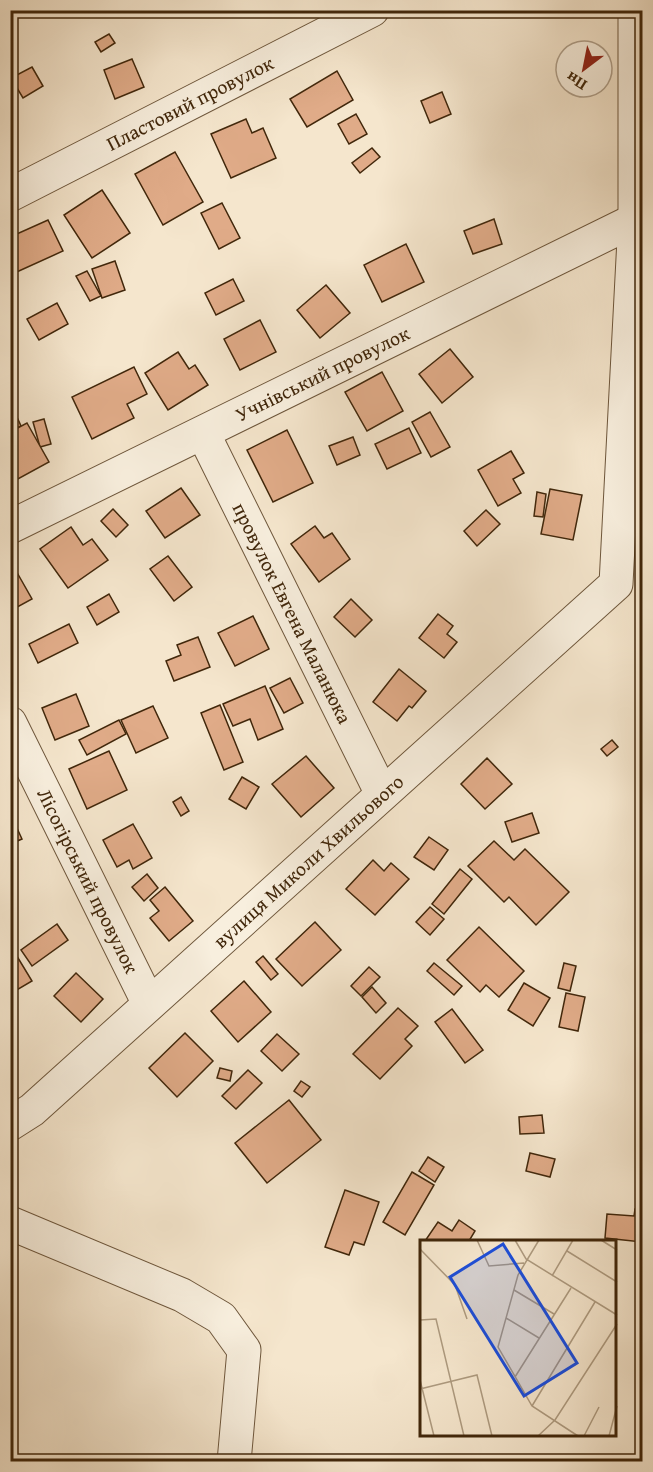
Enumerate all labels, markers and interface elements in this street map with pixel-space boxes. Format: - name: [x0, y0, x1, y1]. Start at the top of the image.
- north arrow: [554, 39, 614, 99]
- street label: Пластовий провулок: [101, 48, 279, 157]
- text: Пн: [561, 66, 591, 97]
- street label: Учнівський провулок: [230, 318, 415, 428]
- street label: провулок Евгена Маланюка: [226, 497, 360, 729]
- street label: вулиця Миколи Хвильового: [206, 767, 410, 954]
- street label: Лісогірський провулок: [30, 783, 147, 979]
- inset map: [420, 1240, 617, 1436]

